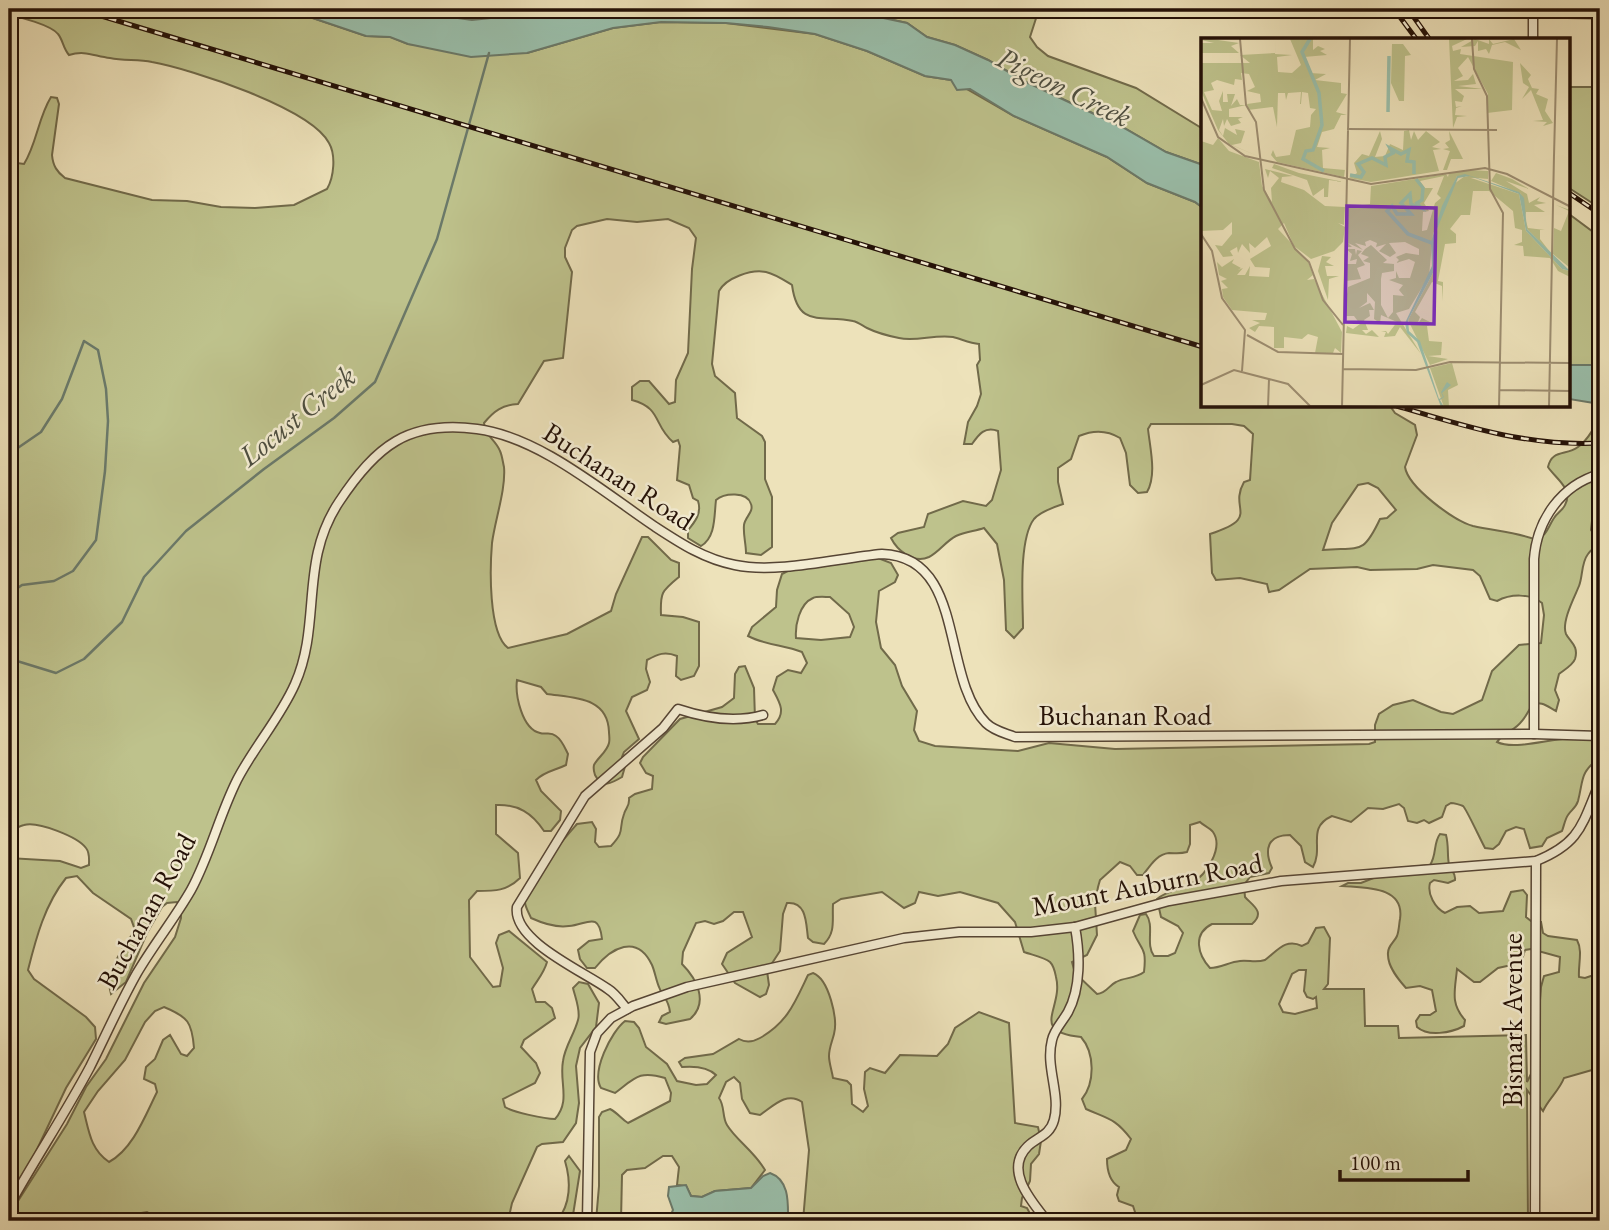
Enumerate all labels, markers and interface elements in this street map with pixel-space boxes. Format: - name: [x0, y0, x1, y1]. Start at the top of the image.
- water label: Pigeon Creek: [990, 37, 1138, 136]
- inset map: [1201, 38, 1570, 408]
- water label: Locust Creek: [229, 356, 364, 476]
- street label: Buchanan Road: [537, 414, 702, 539]
- street label: Buchanan Road: [1038, 697, 1212, 733]
- street label: Buchanan Road: [88, 826, 204, 995]
- street label: Mount Auburn Road: [1029, 844, 1266, 924]
- street label: Bismark Avenue: [1494, 933, 1530, 1107]
- scale bar: [1340, 1139, 1467, 1183]
- text: 100 m: [1350, 1149, 1401, 1176]

